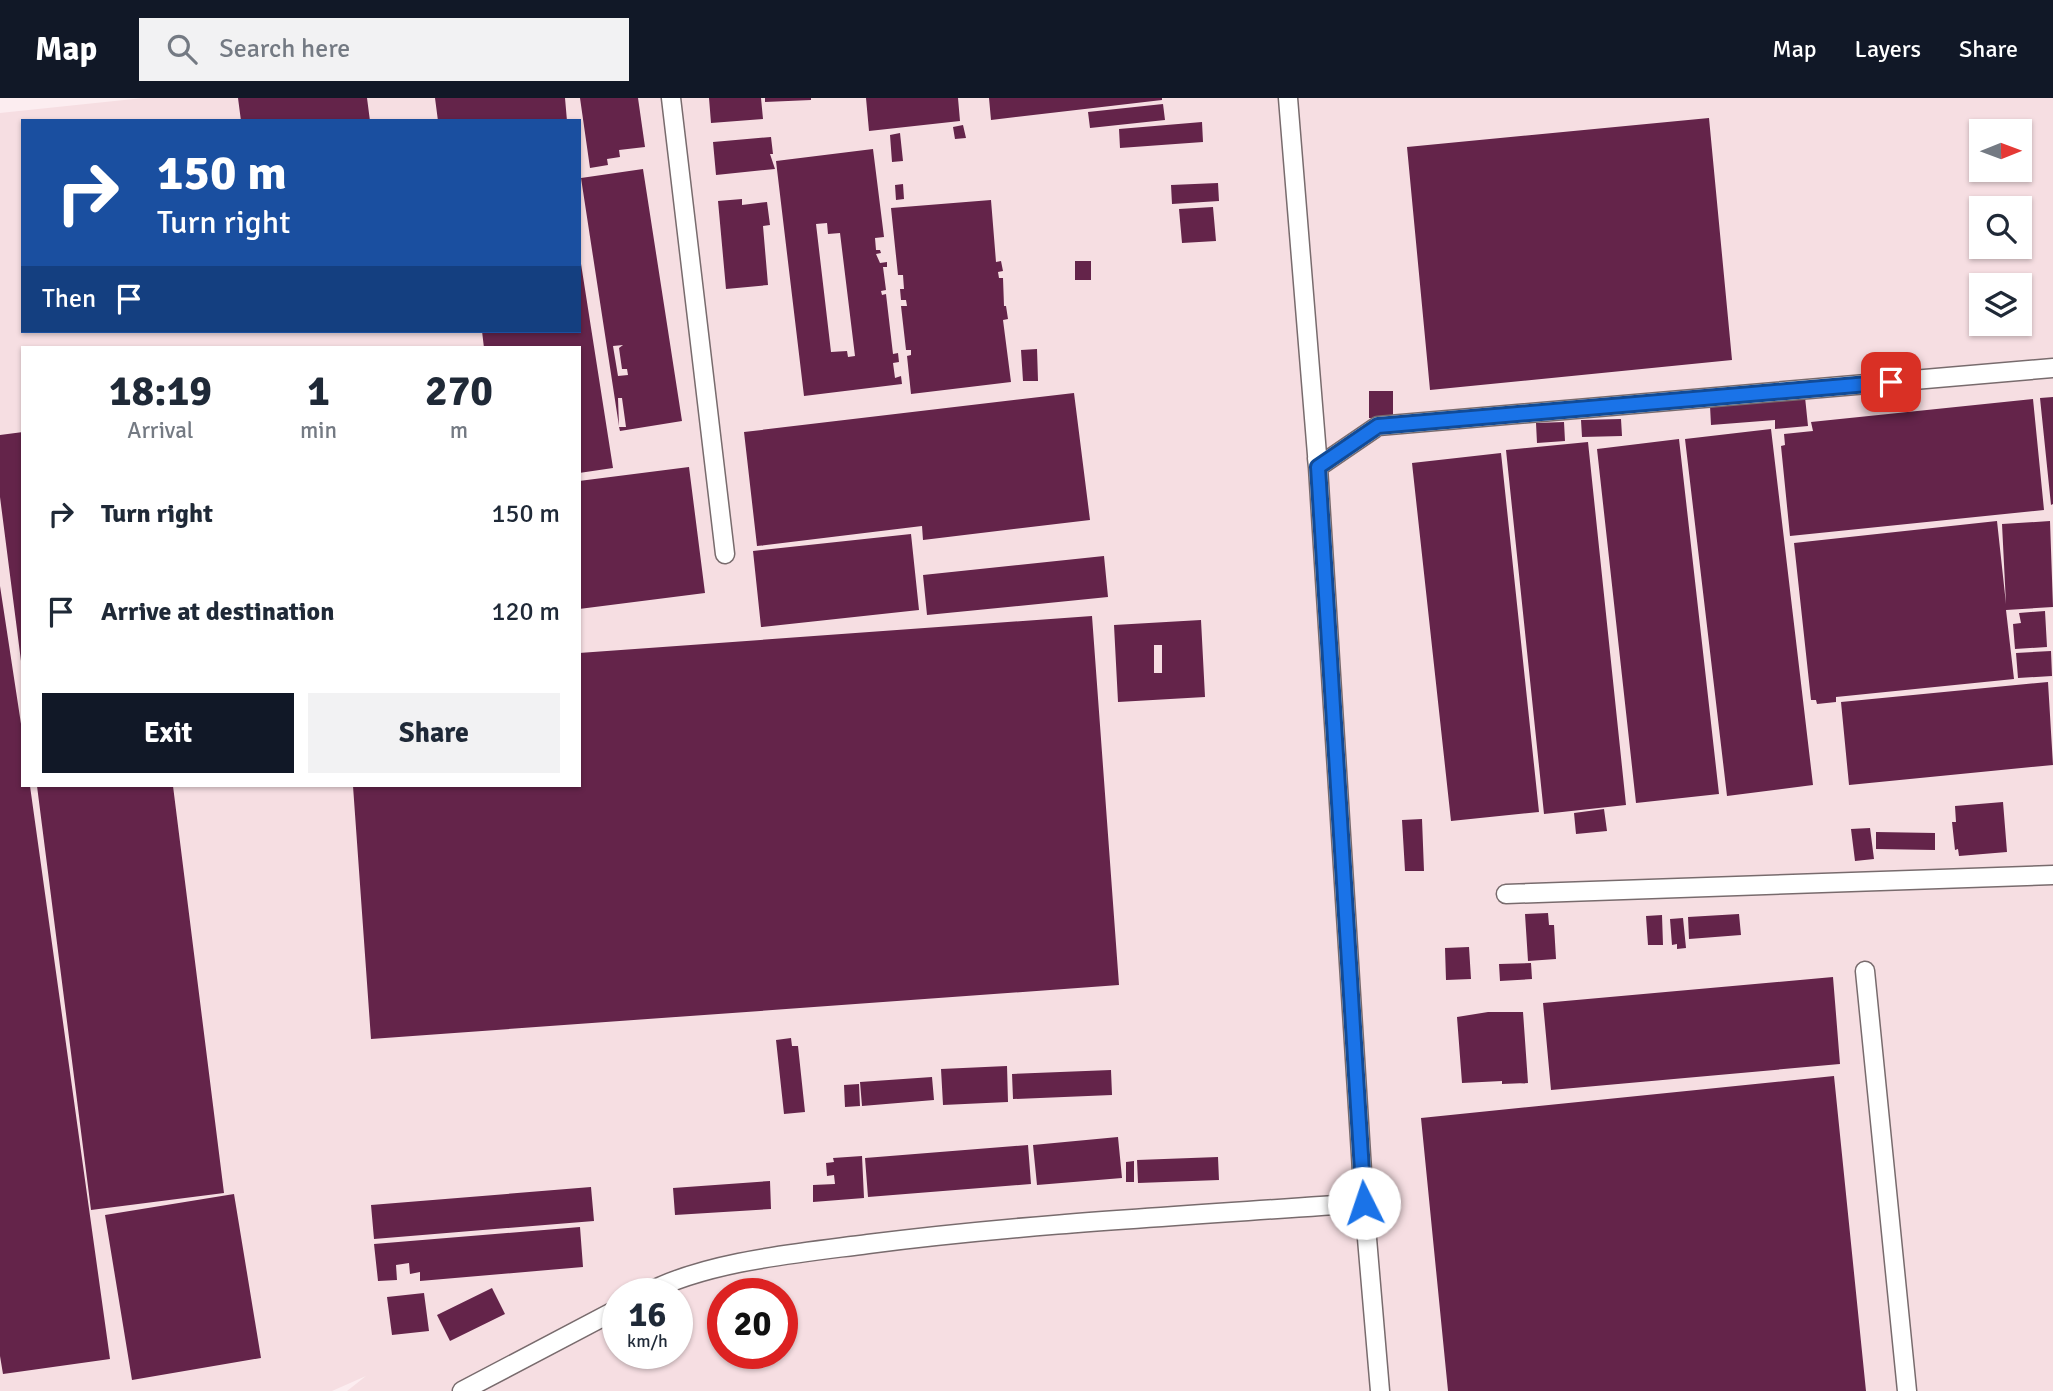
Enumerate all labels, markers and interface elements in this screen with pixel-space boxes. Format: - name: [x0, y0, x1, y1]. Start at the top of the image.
- search box: [139, 18, 629, 81]
- text: Map: [35, 29, 97, 70]
- icon: search: [163, 30, 201, 68]
- text: Search here: [219, 33, 350, 65]
- text: Map: [1772, 34, 1817, 64]
- text: Layers: [1855, 34, 1921, 64]
- text: Share: [1959, 34, 2018, 64]
- north arrow: [1969, 119, 2032, 182]
- map controls: [1969, 119, 2032, 336]
- text: 150 m: [157, 143, 287, 203]
- icon: right: [42, 147, 133, 238]
- button: search: [1969, 196, 2032, 259]
- text: Turn right: [157, 203, 290, 242]
- button: layers: [1969, 273, 2032, 336]
- icon: arrive: [110, 280, 148, 318]
- text: Then: [42, 283, 96, 315]
- pin: [1861, 352, 1921, 412]
- icon: arrive: [1872, 363, 1910, 401]
- text: 18:19: [109, 366, 212, 417]
- text: 1: [307, 366, 330, 417]
- text: 270: [425, 366, 493, 417]
- text: Arrival: [127, 416, 194, 445]
- text: min: [300, 416, 337, 445]
- text: m: [450, 416, 468, 445]
- icon: right: [42, 495, 80, 533]
- text: Turn right: [101, 498, 213, 530]
- text: 150 m: [491, 498, 560, 530]
- icon: arrive: [42, 593, 80, 631]
- text: Arrive at destination: [101, 596, 334, 628]
- text: 120 m: [491, 596, 560, 628]
- button: Exit: [42, 693, 294, 773]
- button: Share: [308, 693, 560, 773]
- position arrow: [1327, 1166, 1401, 1240]
- speed limit sign: 20: [707, 1278, 798, 1369]
- text: 16: [629, 1293, 666, 1336]
- text: km/h: [627, 1330, 668, 1352]

